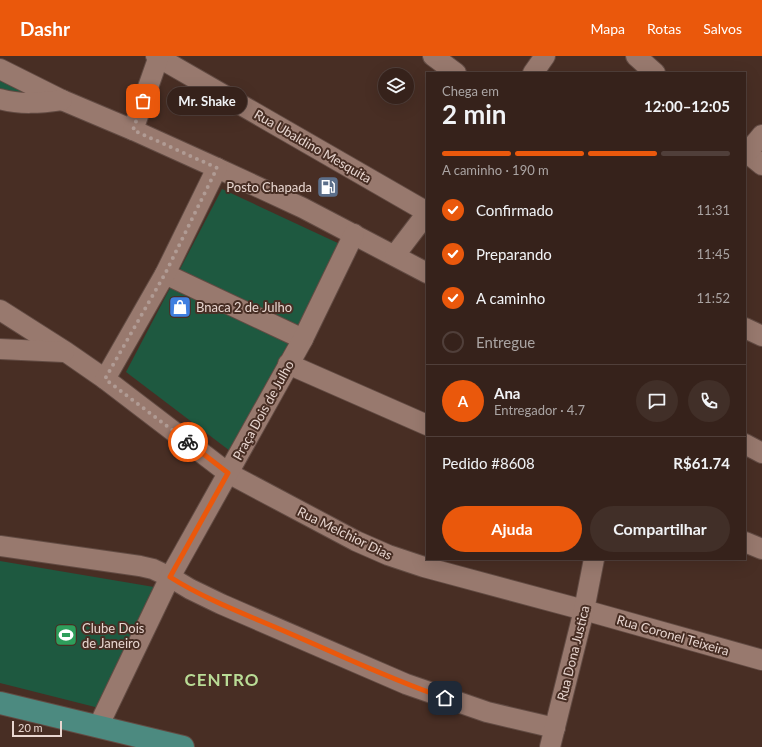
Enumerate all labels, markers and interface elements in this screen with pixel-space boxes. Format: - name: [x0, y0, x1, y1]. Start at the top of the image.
- text: Dashr: [20, 17, 70, 40]
- text: Mapa: [590, 20, 625, 37]
- text: Rotas: [647, 20, 681, 37]
- text: Salvos: [703, 20, 742, 37]
- map controls: [378, 68, 414, 104]
- button: layers: [378, 68, 414, 104]
- text: Chega em: [442, 83, 499, 99]
- pin: [126, 84, 160, 118]
- callout: Mr. Shake: [167, 87, 247, 115]
- icon: bag: [132, 90, 154, 112]
- text: Mr. Shake: [178, 93, 236, 109]
- text: 12:00–12:05: [644, 97, 730, 115]
- text: 2 min: [442, 98, 506, 130]
- street label: Rua Ubaldino Mesquita: [252, 106, 374, 186]
- text: A caminho · 190 m: [442, 162, 549, 178]
- fuel station icon: Posto Chapada: [315, 174, 341, 200]
- place label: Posto Chapada: [226, 179, 312, 195]
- icon: check: [442, 199, 464, 221]
- text: Confirmado: [476, 201, 553, 219]
- text: 11:31: [697, 202, 730, 218]
- icon: check: [442, 243, 464, 265]
- text: Preparando: [476, 245, 552, 263]
- text: 11:45: [697, 246, 730, 262]
- icon: check: [442, 287, 464, 309]
- text: A caminho: [476, 289, 545, 307]
- text: 11:52: [697, 290, 730, 306]
- shop icon: Bnaca 2 de Julho: [167, 294, 193, 320]
- place label: Bnaca 2 de Julho: [196, 299, 292, 315]
- text: Entregue: [476, 333, 535, 351]
- street label: Praça Dois de Julho: [229, 357, 297, 463]
- button: chat: [636, 380, 678, 422]
- button: phone: [688, 380, 730, 422]
- text: Ana: [494, 384, 520, 402]
- text: A: [458, 392, 468, 410]
- text: Entregador · 4.7: [494, 402, 585, 418]
- courier: [168, 422, 208, 462]
- icon: bike: [177, 431, 199, 453]
- text: Pedido #8608: [442, 454, 535, 472]
- text: R$61.74: [673, 454, 730, 472]
- street label: Rua Melchior Dias: [295, 503, 395, 563]
- button: Ajuda: [442, 506, 582, 552]
- button: Compartilhar: [590, 506, 730, 552]
- street label: Rua Dona Justica: [553, 604, 593, 702]
- street label: Rua Coronel Teixeira: [615, 611, 731, 659]
- place label: Clube Dois de Janeiro: [82, 620, 145, 651]
- sports icon: Clube Dois de Janeiro: [53, 622, 79, 648]
- district label: CENTRO: [185, 669, 259, 690]
- pin: [428, 681, 462, 715]
- icon: home: [434, 687, 456, 709]
- scale bar: [12, 719, 62, 738]
- text: 20 m: [18, 721, 43, 734]

